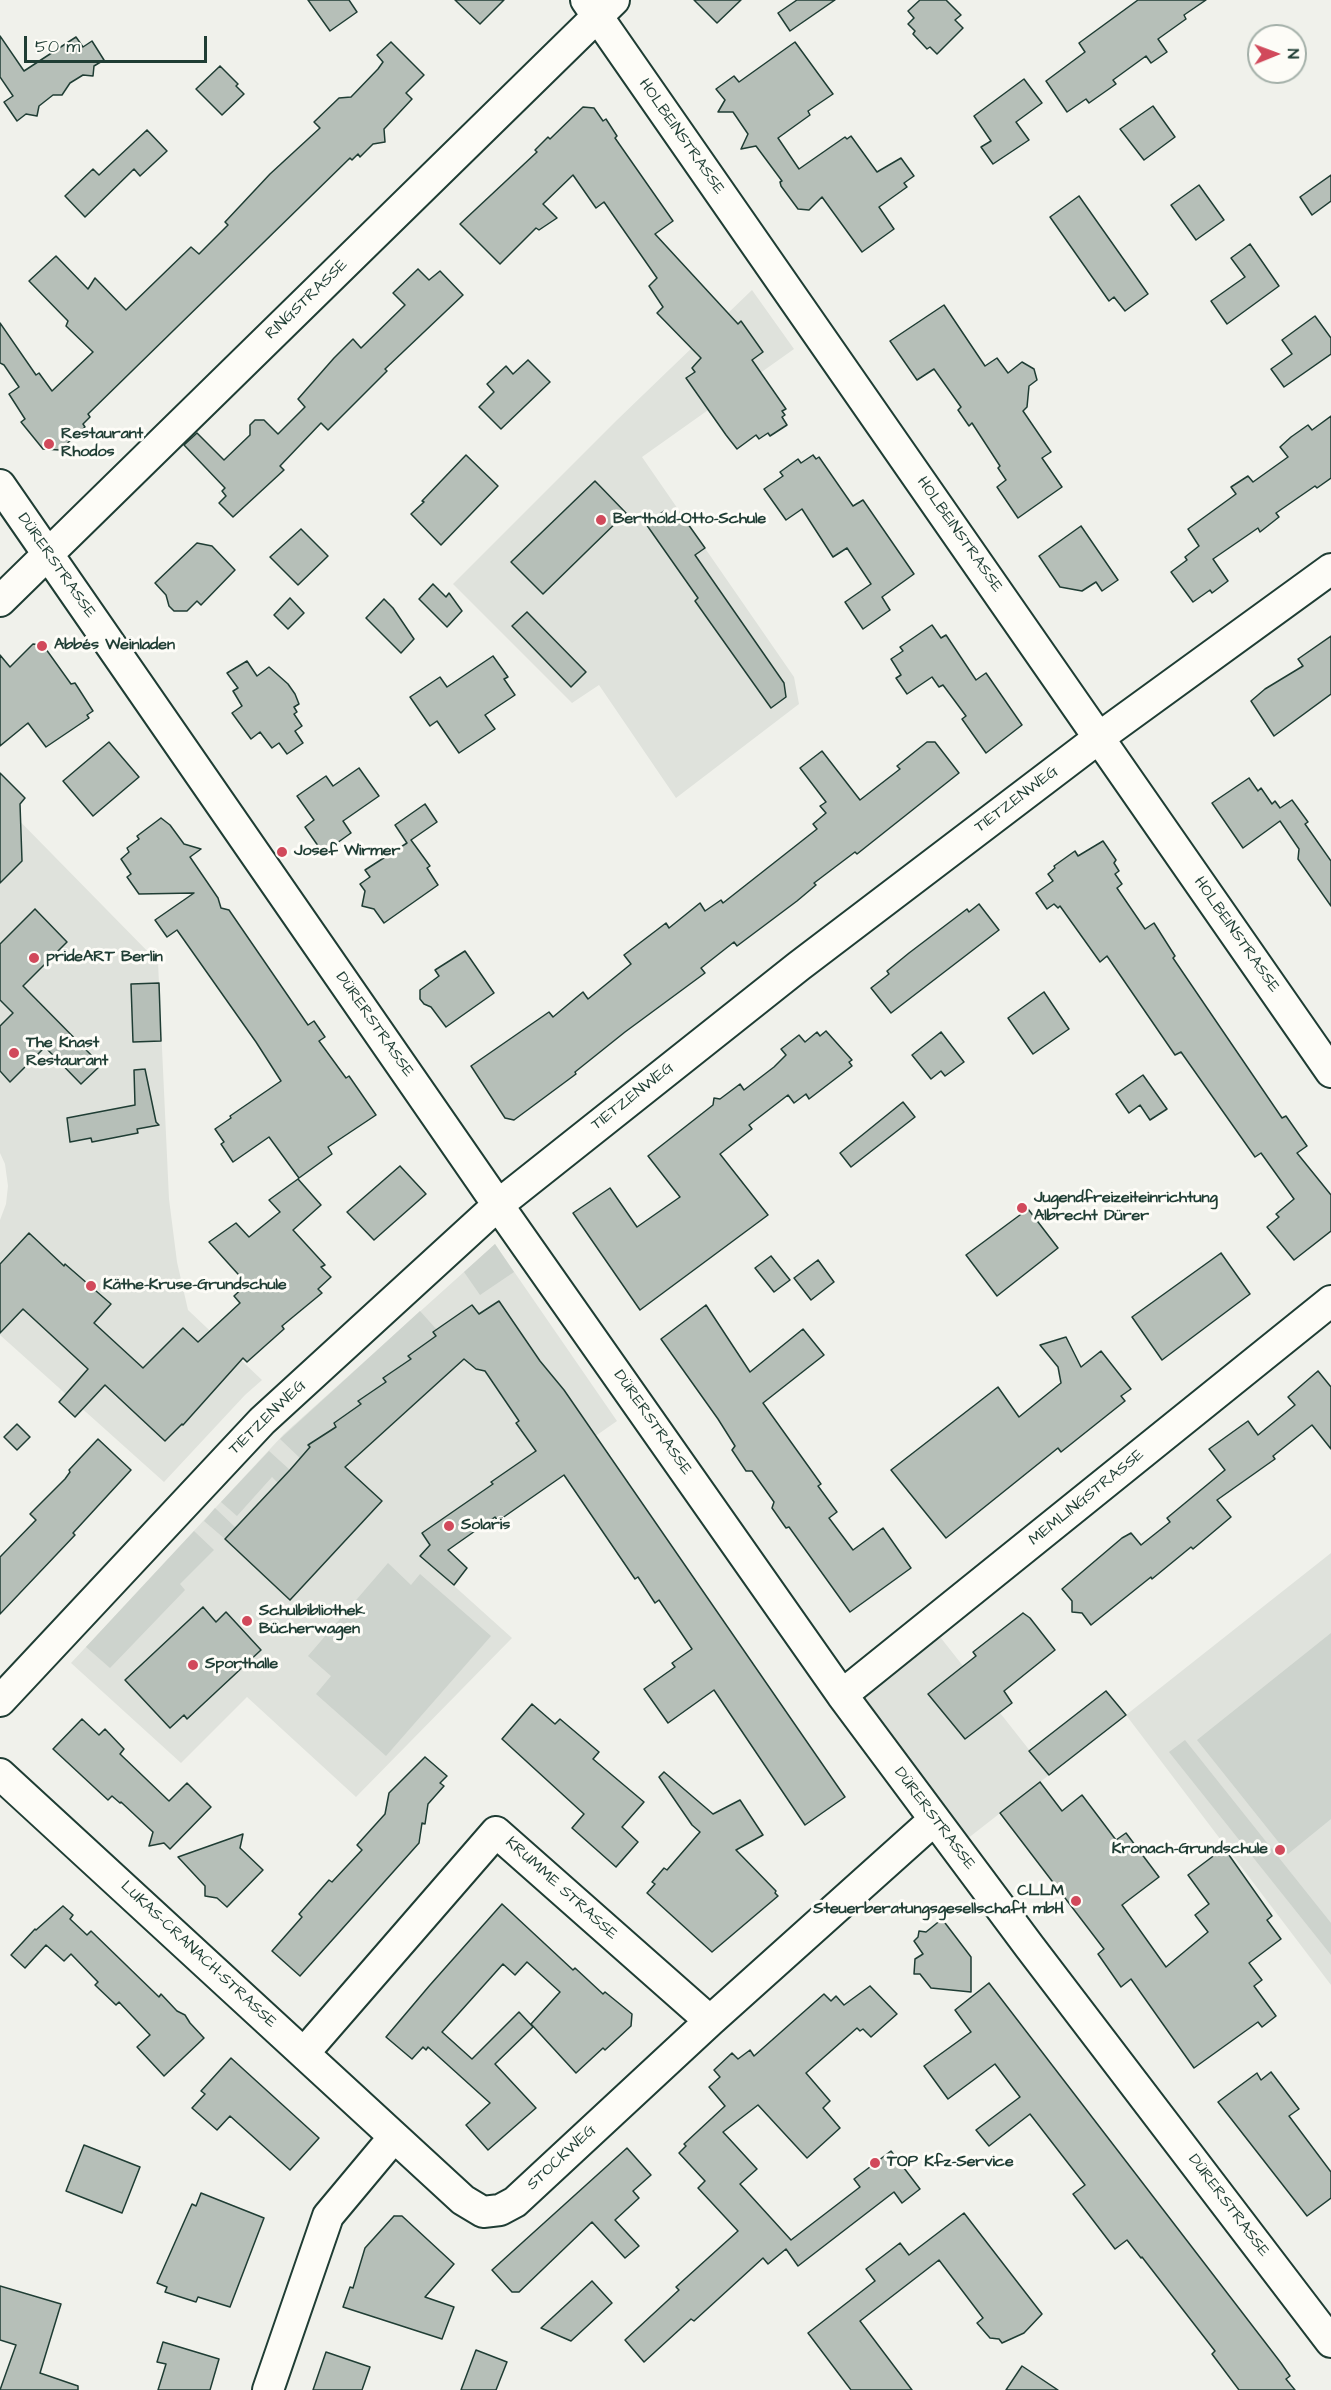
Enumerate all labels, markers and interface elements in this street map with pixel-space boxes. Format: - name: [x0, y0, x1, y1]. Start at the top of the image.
- scale bar: [27, 24, 210, 62]
- north arrow: [1247, 24, 1307, 84]
- text: 50 m: [35, 34, 80, 59]
- text: N: [1282, 49, 1304, 59]
- street label: HOLBEINSTRASSE: [634, 75, 728, 199]
- street label: RINGSTRASSE: [262, 256, 352, 344]
- place label: Restaurant Rhodos: [61, 425, 143, 463]
- marker: Restaurant Rhodos: [42, 437, 56, 451]
- street label: HOLBEINSTRASSE: [912, 473, 1006, 597]
- street label: DÜRERSTRASSE: [13, 510, 99, 622]
- place label: Berthold-Otto-Schule: [613, 510, 766, 530]
- marker: Berthold-Otto-Schule: [594, 513, 608, 527]
- place label: Abbés Weinladen: [54, 636, 175, 656]
- marker: Abbés Weinladen: [35, 639, 49, 653]
- street label: TIETZENWEG: [972, 762, 1062, 838]
- place label: Josef Wirmer: [294, 842, 400, 862]
- marker: Josef Wirmer: [275, 845, 289, 859]
- street label: HOLBEINSTRASSE: [1189, 873, 1283, 997]
- place label: prideART Berlin: [46, 948, 163, 968]
- marker: prideART Berlin: [27, 951, 41, 965]
- street label: DÜRERSTRASSE: [331, 969, 417, 1081]
- place label: The Knast Restaurant: [26, 1034, 108, 1072]
- marker: The Knast Restaurant: [7, 1046, 21, 1060]
- street label: TIETZENWEG: [588, 1059, 678, 1135]
- place label: Jugendfreizeiteinrichtung Albrecht Dürer: [1034, 1189, 1218, 1227]
- marker: Jugendfreizeiteinrichtung Albrecht Dürer: [1015, 1201, 1029, 1215]
- place label: Käthe-Kruse-Grundschule: [103, 1276, 287, 1296]
- marker: Käthe-Kruse-Grundschule: [84, 1279, 98, 1293]
- street label: DÜRERSTRASSE: [609, 1367, 695, 1479]
- street label: TIETZENWEG: [226, 1377, 310, 1459]
- street label: MEMLINGSTRASSE: [1026, 1446, 1148, 1550]
- place label: Solaris: [461, 1516, 510, 1536]
- marker: Solaris: [442, 1519, 456, 1533]
- place label: Schulbibliothek Bücherwagen: [259, 1602, 365, 1640]
- marker: Schulbibliothek Bücherwagen: [240, 1614, 254, 1628]
- place label: Sporthalle: [205, 1655, 278, 1675]
- marker: Sporthalle: [186, 1658, 200, 1672]
- street label: DÜRERSTRASSE: [889, 1764, 979, 1874]
- street label: KRUMME STRASSE: [501, 1834, 621, 1944]
- place label: Kronach-Grundschule: [1112, 1840, 1268, 1860]
- marker: Kronach-Grundschule: [1273, 1843, 1287, 1857]
- street label: LUKAS-CRANACH-STRASSE: [116, 1878, 280, 2032]
- place label: CLLM Steuerberatungsgesellschaft mbH: [813, 1882, 1064, 1920]
- marker: CLLM Steuerberatungsgesellschaft mbH: [1069, 1894, 1083, 1908]
- street label: STOCKWEG: [523, 2121, 601, 2195]
- street label: DÜRERSTRASSE: [1183, 2151, 1273, 2261]
- place label: TOP Kfz-Service: [887, 2153, 1014, 2173]
- marker: TOP Kfz-Service: [868, 2156, 882, 2170]

